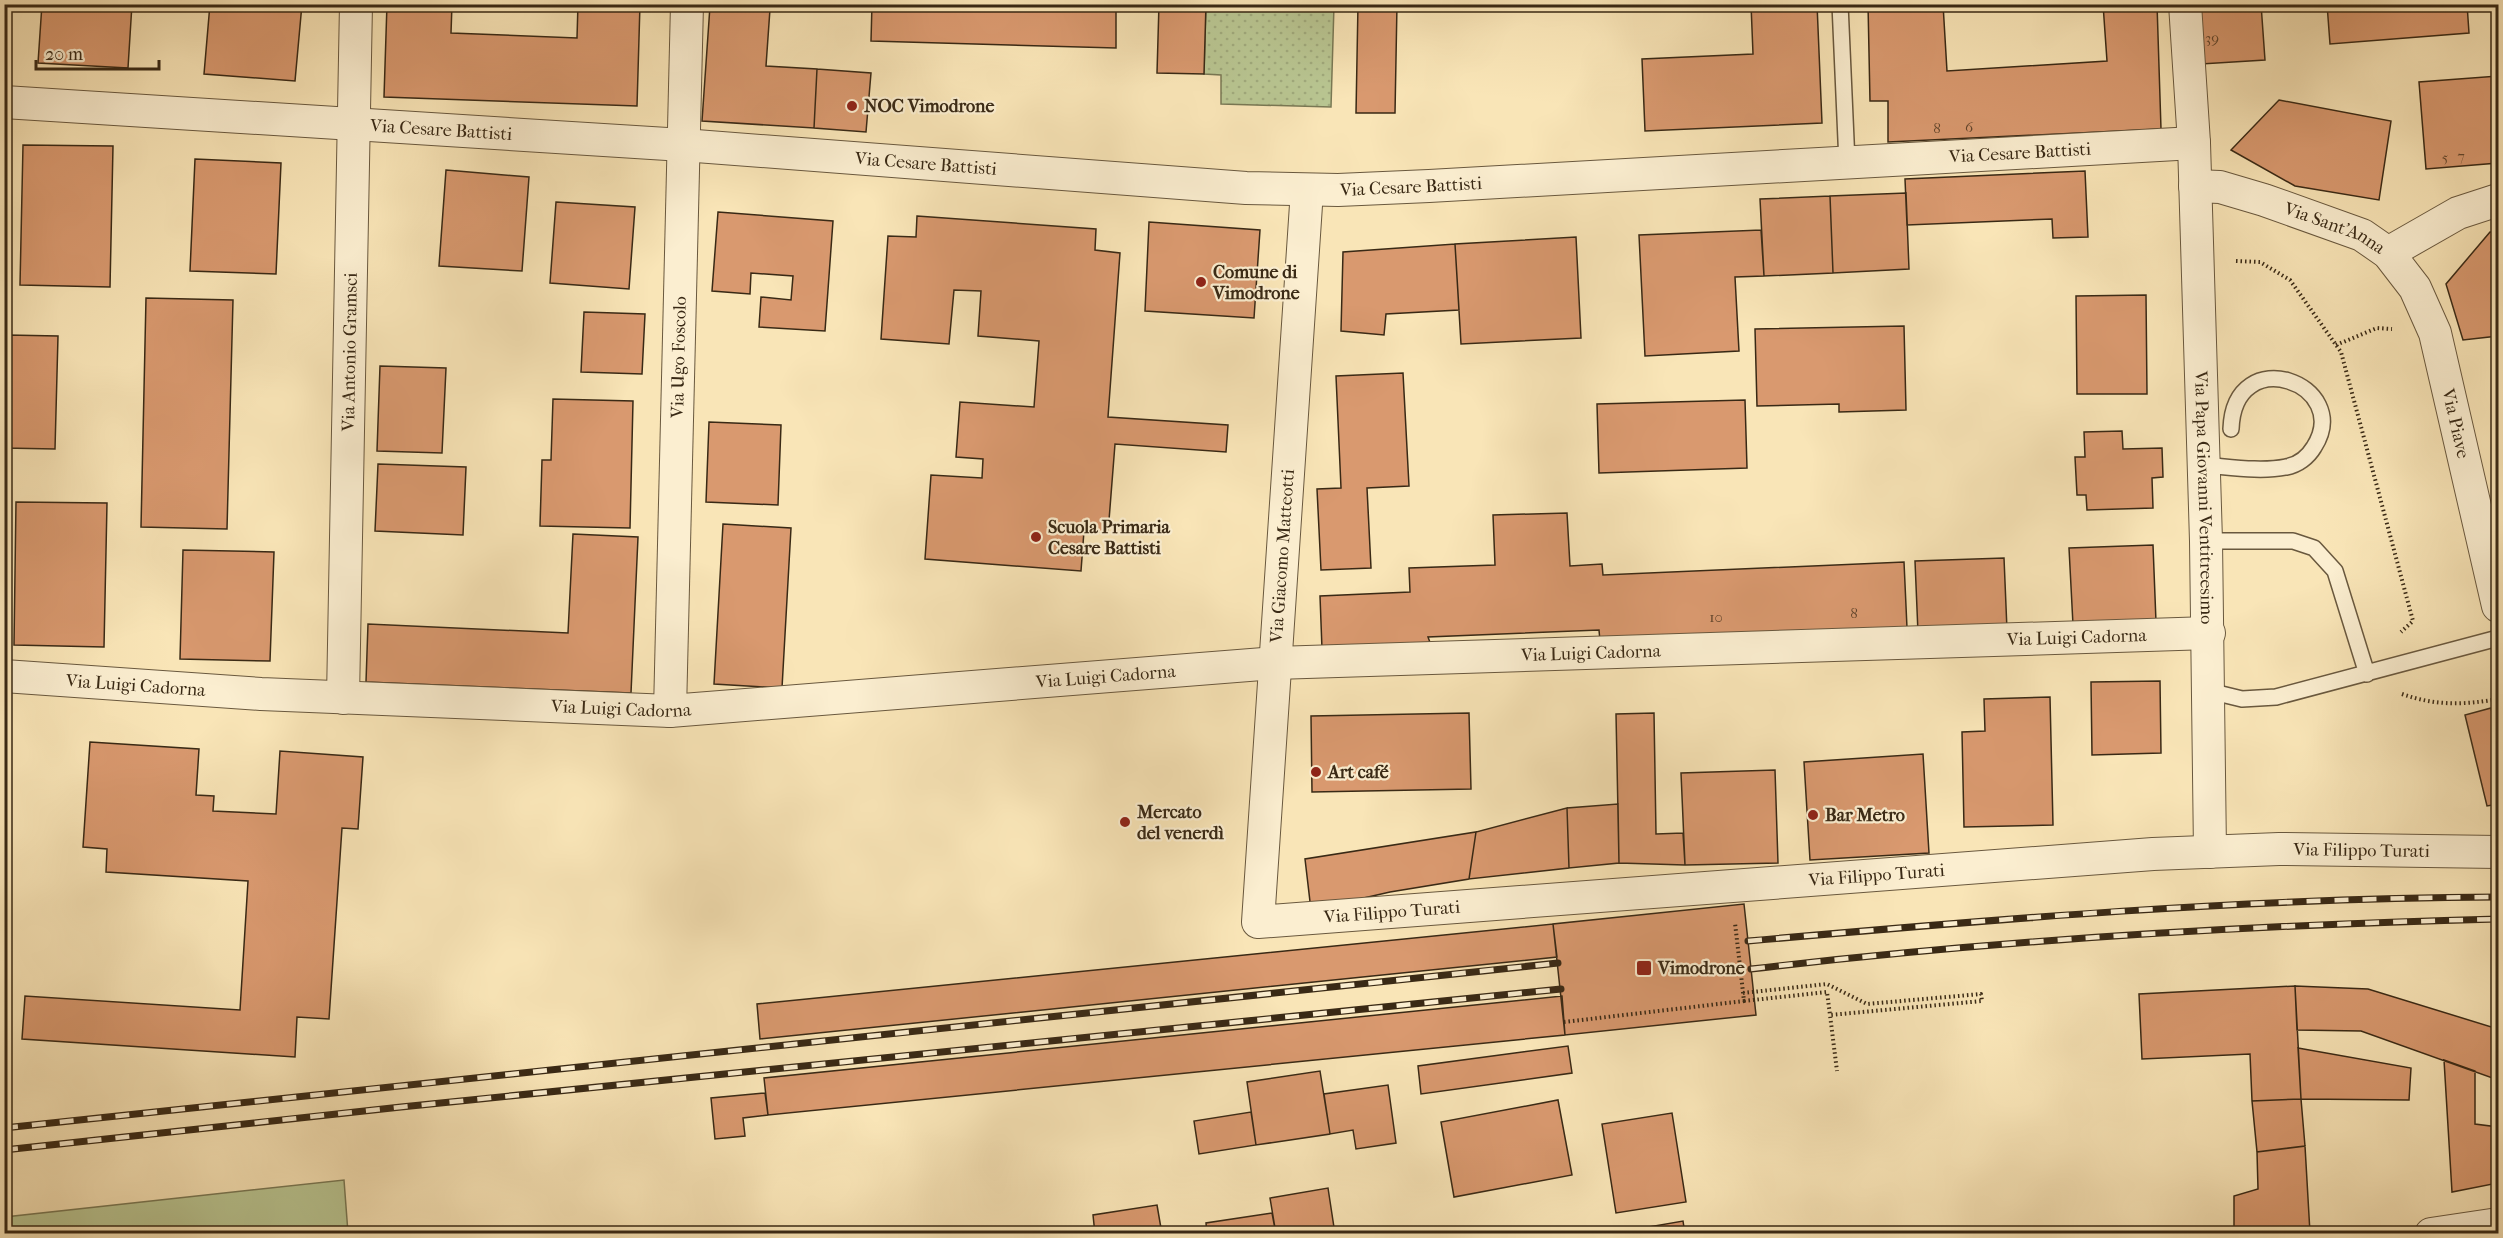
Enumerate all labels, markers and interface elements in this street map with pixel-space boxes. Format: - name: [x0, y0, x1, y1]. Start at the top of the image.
- house number: 39: [2205, 29, 2219, 47]
- scale bar: [36, 33, 159, 71]
- text: 20 m: [45, 44, 83, 65]
- place label: NOC Vimodrone: [864, 96, 994, 117]
- marker: NOC Vimodrone: [845, 99, 859, 113]
- street label: Via Cesare Battisti: [368, 115, 513, 145]
- house number: 6: [1965, 118, 1974, 136]
- house number: 8: [1933, 119, 1941, 137]
- street label: Via Cesare Battisti: [1947, 139, 2092, 168]
- house number: 7: [2457, 147, 2465, 165]
- street label: Via Cesare Battisti: [853, 148, 998, 180]
- house number: 5: [2442, 148, 2448, 166]
- street label: Via Cesare Battisti: [1338, 173, 1483, 201]
- street label: Via Sant'Anna: [2280, 198, 2389, 259]
- place label: Comune di Vimodrone: [1212, 262, 1300, 304]
- street label: Via Antonio Gramsci: [338, 272, 362, 433]
- marker: Comune di Vimodrone: [1194, 275, 1208, 289]
- street label: Via Ugo Foscolo: [667, 296, 691, 419]
- street label: Via Papa Giovanni Ventitreesimo: [2190, 370, 2217, 624]
- street label: Via Piave: [2437, 386, 2474, 461]
- street label: Via Giacomo Matteotti: [1266, 468, 1299, 645]
- place label: Scuola Primaria Cesare Battisti: [1048, 517, 1171, 559]
- marker: Scuola Primaria Cesare Battisti: [1029, 530, 1043, 544]
- house number: 8: [1850, 604, 1858, 622]
- house number: 10: [1709, 608, 1723, 626]
- street label: Via Luigi Cadorna: [2005, 625, 2148, 651]
- street label: Via Luigi Cadorna: [1520, 641, 1662, 666]
- street label: Via Luigi Cadorna: [1034, 661, 1177, 693]
- street label: Via Luigi Cadorna: [64, 670, 207, 701]
- street label: Via Luigi Cadorna: [550, 696, 693, 722]
- place label: Art café: [1327, 762, 1389, 783]
- marker: Art café: [1309, 765, 1323, 779]
- place label: Mercato del venerdì: [1136, 802, 1225, 844]
- place label: Bar Metro: [1825, 805, 1905, 826]
- marker: Bar Metro: [1806, 808, 1820, 822]
- marker: Mercato del venerdì: [1118, 815, 1132, 829]
- street label: Via Filippo Turati: [2292, 839, 2431, 862]
- street label: Via Filippo Turati: [1807, 860, 1946, 891]
- street label: Via Filippo Turati: [1322, 897, 1462, 928]
- place label: Vimodrone: [1657, 958, 1745, 979]
- marker: Vimodrone: [1635, 959, 1653, 977]

